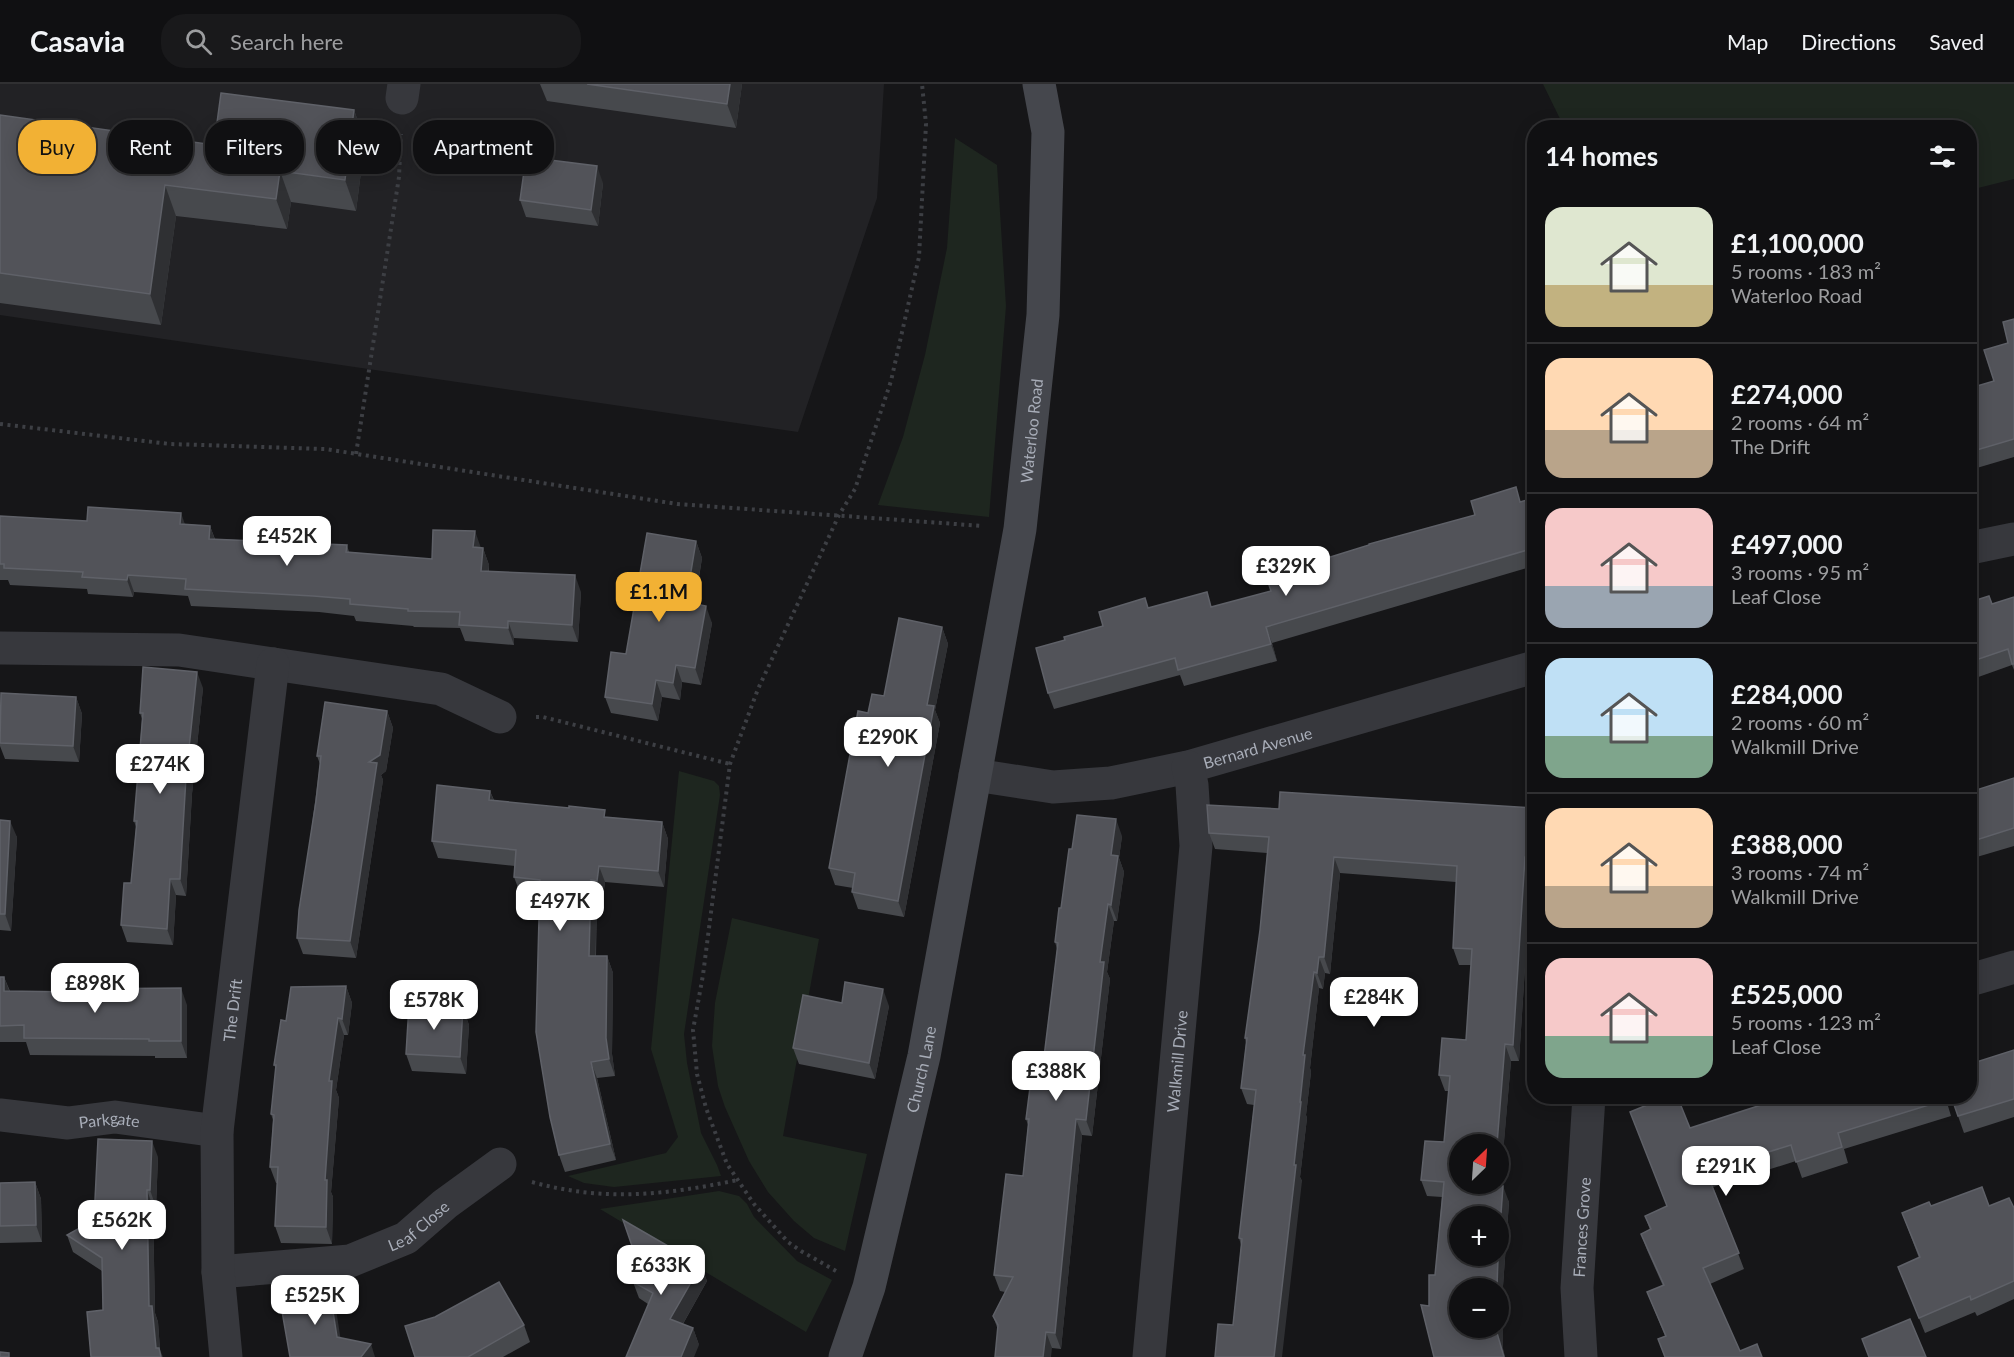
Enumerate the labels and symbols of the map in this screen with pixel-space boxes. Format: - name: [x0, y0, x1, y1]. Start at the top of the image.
- street label: Waterloo Road: [1016, 377, 1046, 484]
- pin: £452K: [245, 516, 329, 567]
- pin: £329K: [1244, 546, 1328, 597]
- pin: £1.1M: [617, 572, 701, 623]
- pin: £290K: [846, 717, 930, 768]
- street label: Bernard Avenue: [1201, 722, 1314, 772]
- pin: £274K: [118, 744, 202, 795]
- pin: £497K: [518, 881, 602, 932]
- pin: £898K: [53, 963, 137, 1014]
- pin: £284K: [1332, 977, 1416, 1028]
- street label: The Drift: [218, 978, 245, 1043]
- pin: £578K: [392, 980, 476, 1031]
- street label: Walkmill Drive: [1162, 1009, 1190, 1113]
- street label: Church Lane: [901, 1024, 939, 1114]
- pin: £388K: [1014, 1051, 1098, 1102]
- street label: Parkgate: [77, 1107, 141, 1131]
- north arrow: [1449, 1134, 1509, 1194]
- pin: £291K: [1684, 1146, 1768, 1197]
- street label: Frances Grove: [1568, 1177, 1593, 1278]
- street label: Leaf Close: [385, 1196, 452, 1254]
- pin: £562K: [80, 1200, 164, 1251]
- pin: £633K: [619, 1245, 703, 1296]
- pin: £525K: [273, 1275, 357, 1326]

